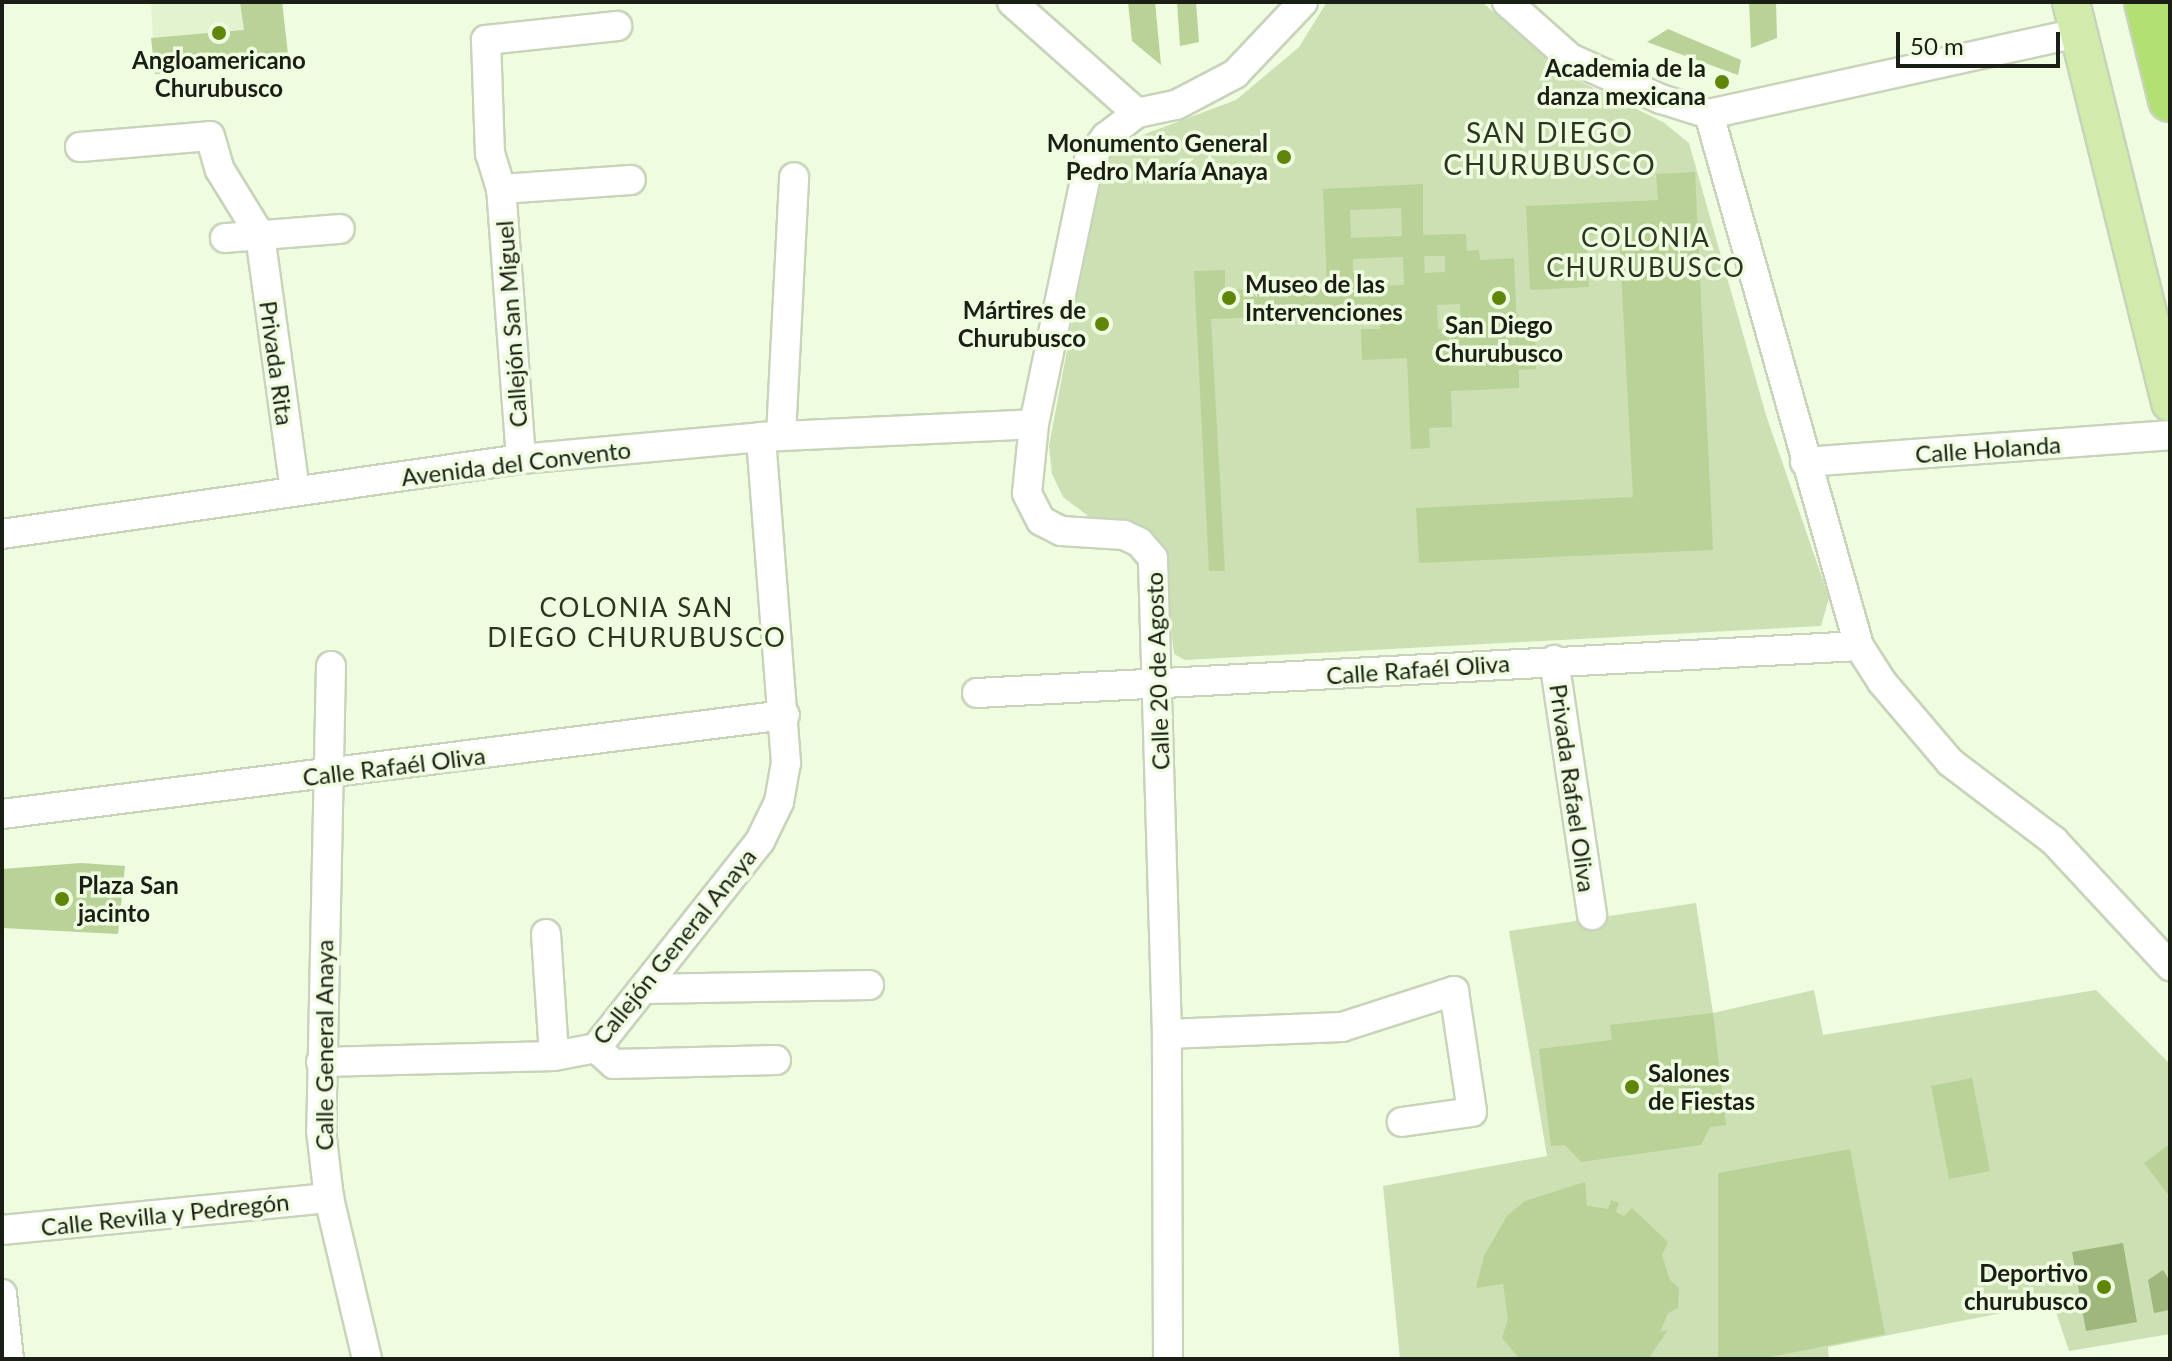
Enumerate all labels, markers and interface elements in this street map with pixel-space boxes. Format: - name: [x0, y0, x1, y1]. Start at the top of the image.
- scale bar: [1900, 16, 2064, 66]
- marker: Angloamericano Churubusco: [210, 24, 228, 42]
- text: 50 m: [1910, 31, 1964, 60]
- place label: Angloamericano Churubusco: [132, 46, 306, 102]
- place label: Academia de la danza mexicana: [1537, 54, 1706, 110]
- marker: Academia de la danza mexicana: [1713, 73, 1731, 91]
- district label: SAN DIEGO CHURUBUSCO: [1443, 115, 1657, 181]
- place label: Monumento General Pedro María Anaya: [1047, 129, 1268, 185]
- marker: Monumento General Pedro María Anaya: [1275, 148, 1293, 166]
- street label: Callejón San Miguel: [489, 220, 533, 428]
- district label: COLONIA CHURUBUSCO: [1546, 222, 1746, 284]
- place label: Museo de las Intervenciones: [1245, 270, 1403, 326]
- marker: Museo de las Intervenciones: [1220, 289, 1238, 307]
- marker: San Diego Churubusco: [1490, 289, 1508, 307]
- place label: Mártires de Churubusco: [958, 296, 1086, 352]
- street label: Privada Rita: [254, 299, 300, 427]
- place label: San Diego Churubusco: [1435, 311, 1563, 367]
- marker: Mártires de Churubusco: [1093, 315, 1111, 333]
- street label: Calle Holanda: [1914, 430, 2062, 468]
- street label: Avenida del Convento: [399, 435, 633, 491]
- street label: Calle 20 de Agosto: [1139, 571, 1175, 771]
- district label: COLONIA SAN DIEGO CHURUBUSCO: [487, 592, 787, 654]
- street label: Calle Rafaél Oliva: [1325, 648, 1511, 690]
- street label: Privada Rafael Oliva: [1544, 682, 1602, 894]
- street label: Calle Rafaél Oliva: [301, 741, 487, 791]
- street label: Callejón General Anaya: [586, 842, 762, 1050]
- place label: Plaza San jacinto: [78, 871, 179, 927]
- marker: Plaza San jacinto: [53, 890, 71, 908]
- street label: Calle General Anaya: [310, 939, 338, 1151]
- place label: Salones de Fiestas: [1648, 1059, 1755, 1115]
- marker: Salones de Fiestas: [1623, 1078, 1641, 1096]
- street label: Calle Revilla y Pedregón: [39, 1187, 291, 1241]
- place label: Deportivo churubusco: [1964, 1259, 2088, 1315]
- marker: Deportivo churubusco: [2095, 1278, 2113, 1296]

